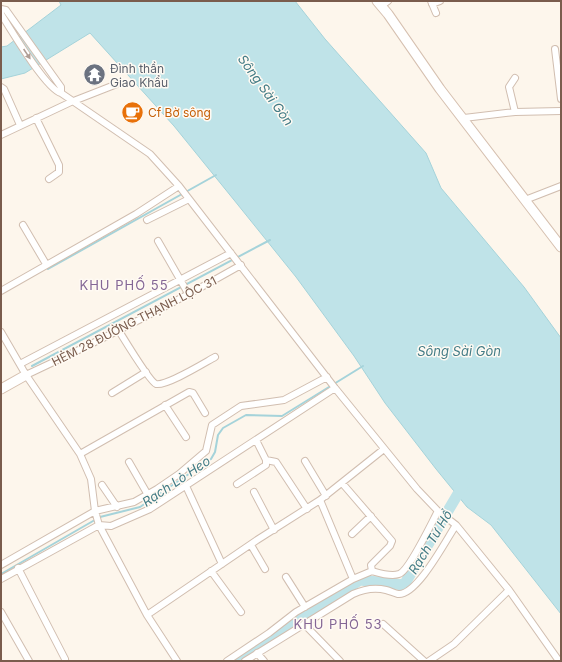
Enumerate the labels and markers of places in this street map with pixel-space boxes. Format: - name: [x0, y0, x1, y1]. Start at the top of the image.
- place label: Đình thần Giao Khẩu: [110, 61, 168, 90]
- temple icon: Đình thần Giao Khẩu: [82, 62, 108, 88]
- cafe icon: Cf Bờ sông: [119, 99, 145, 125]
- place label: Cf Bờ sông: [148, 105, 211, 120]

